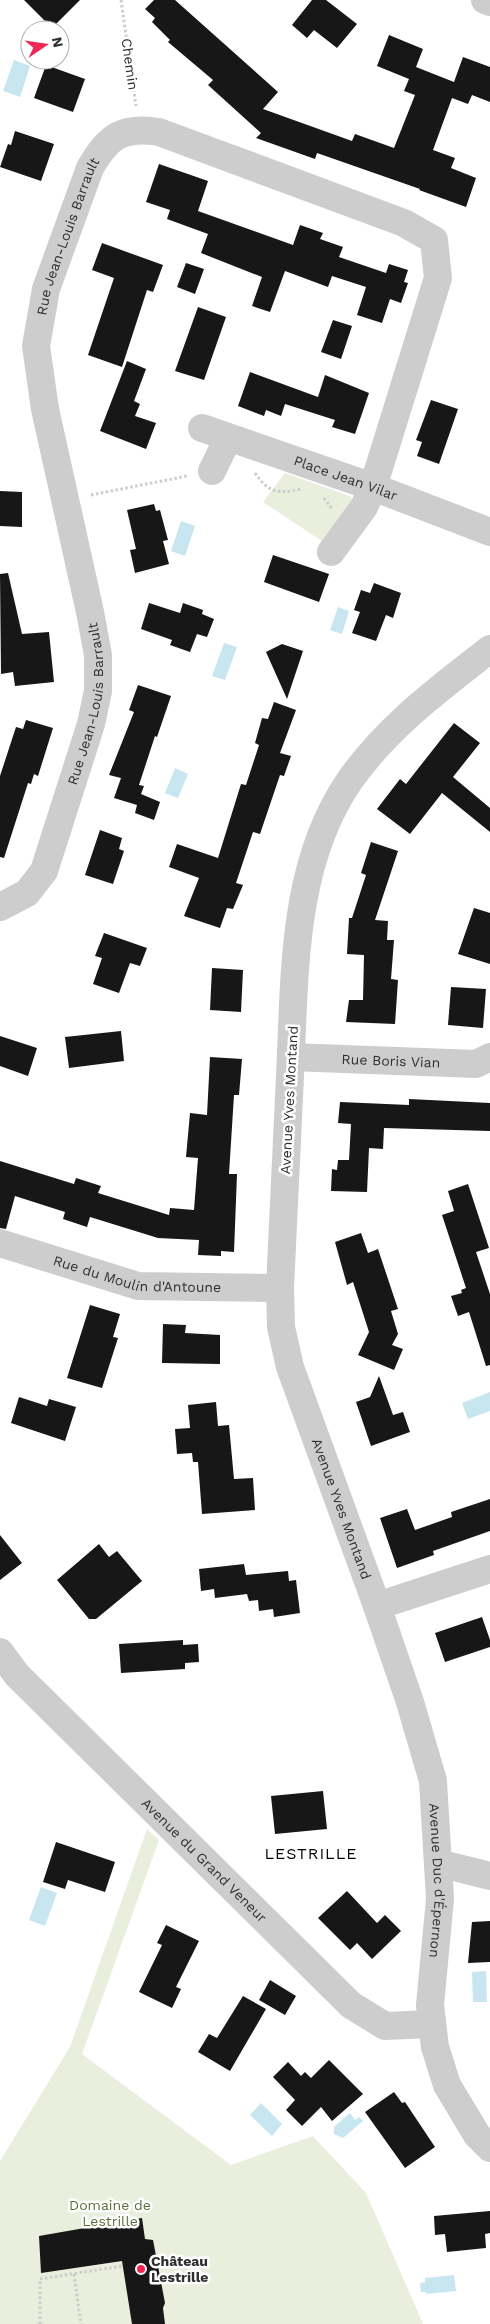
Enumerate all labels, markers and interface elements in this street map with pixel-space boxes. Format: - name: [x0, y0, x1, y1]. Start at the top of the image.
- north arrow: [20, 20, 70, 70]
- text: N: [49, 35, 67, 49]
- street label: Chemin: [118, 37, 142, 91]
- street label: Rue Jean-Louis Barrault: [34, 154, 102, 316]
- street label: Place Jean Vilar: [292, 452, 400, 504]
- street label: Rue Jean-Louis Barrault: [64, 621, 106, 787]
- street label: Avenue Yves Montand: [277, 1025, 301, 1175]
- street label: Rue Boris Vian: [341, 1051, 441, 1071]
- street label: Rue du Moulin d'Antoune: [51, 1252, 221, 1295]
- street label: Avenue Yves Montand: [309, 1436, 375, 1581]
- street label: Avenue du Grand Veneur: [138, 1795, 270, 1926]
- street label: Avenue Duc d'Épernon: [426, 1803, 448, 1959]
- district label: LESTRILLE: [265, 1844, 357, 1863]
- park label: Domaine de Lestrille: [69, 2197, 151, 2229]
- place label: Château Lestrille: [151, 2253, 208, 2285]
- marker: Château Lestrille: [135, 2263, 147, 2275]

